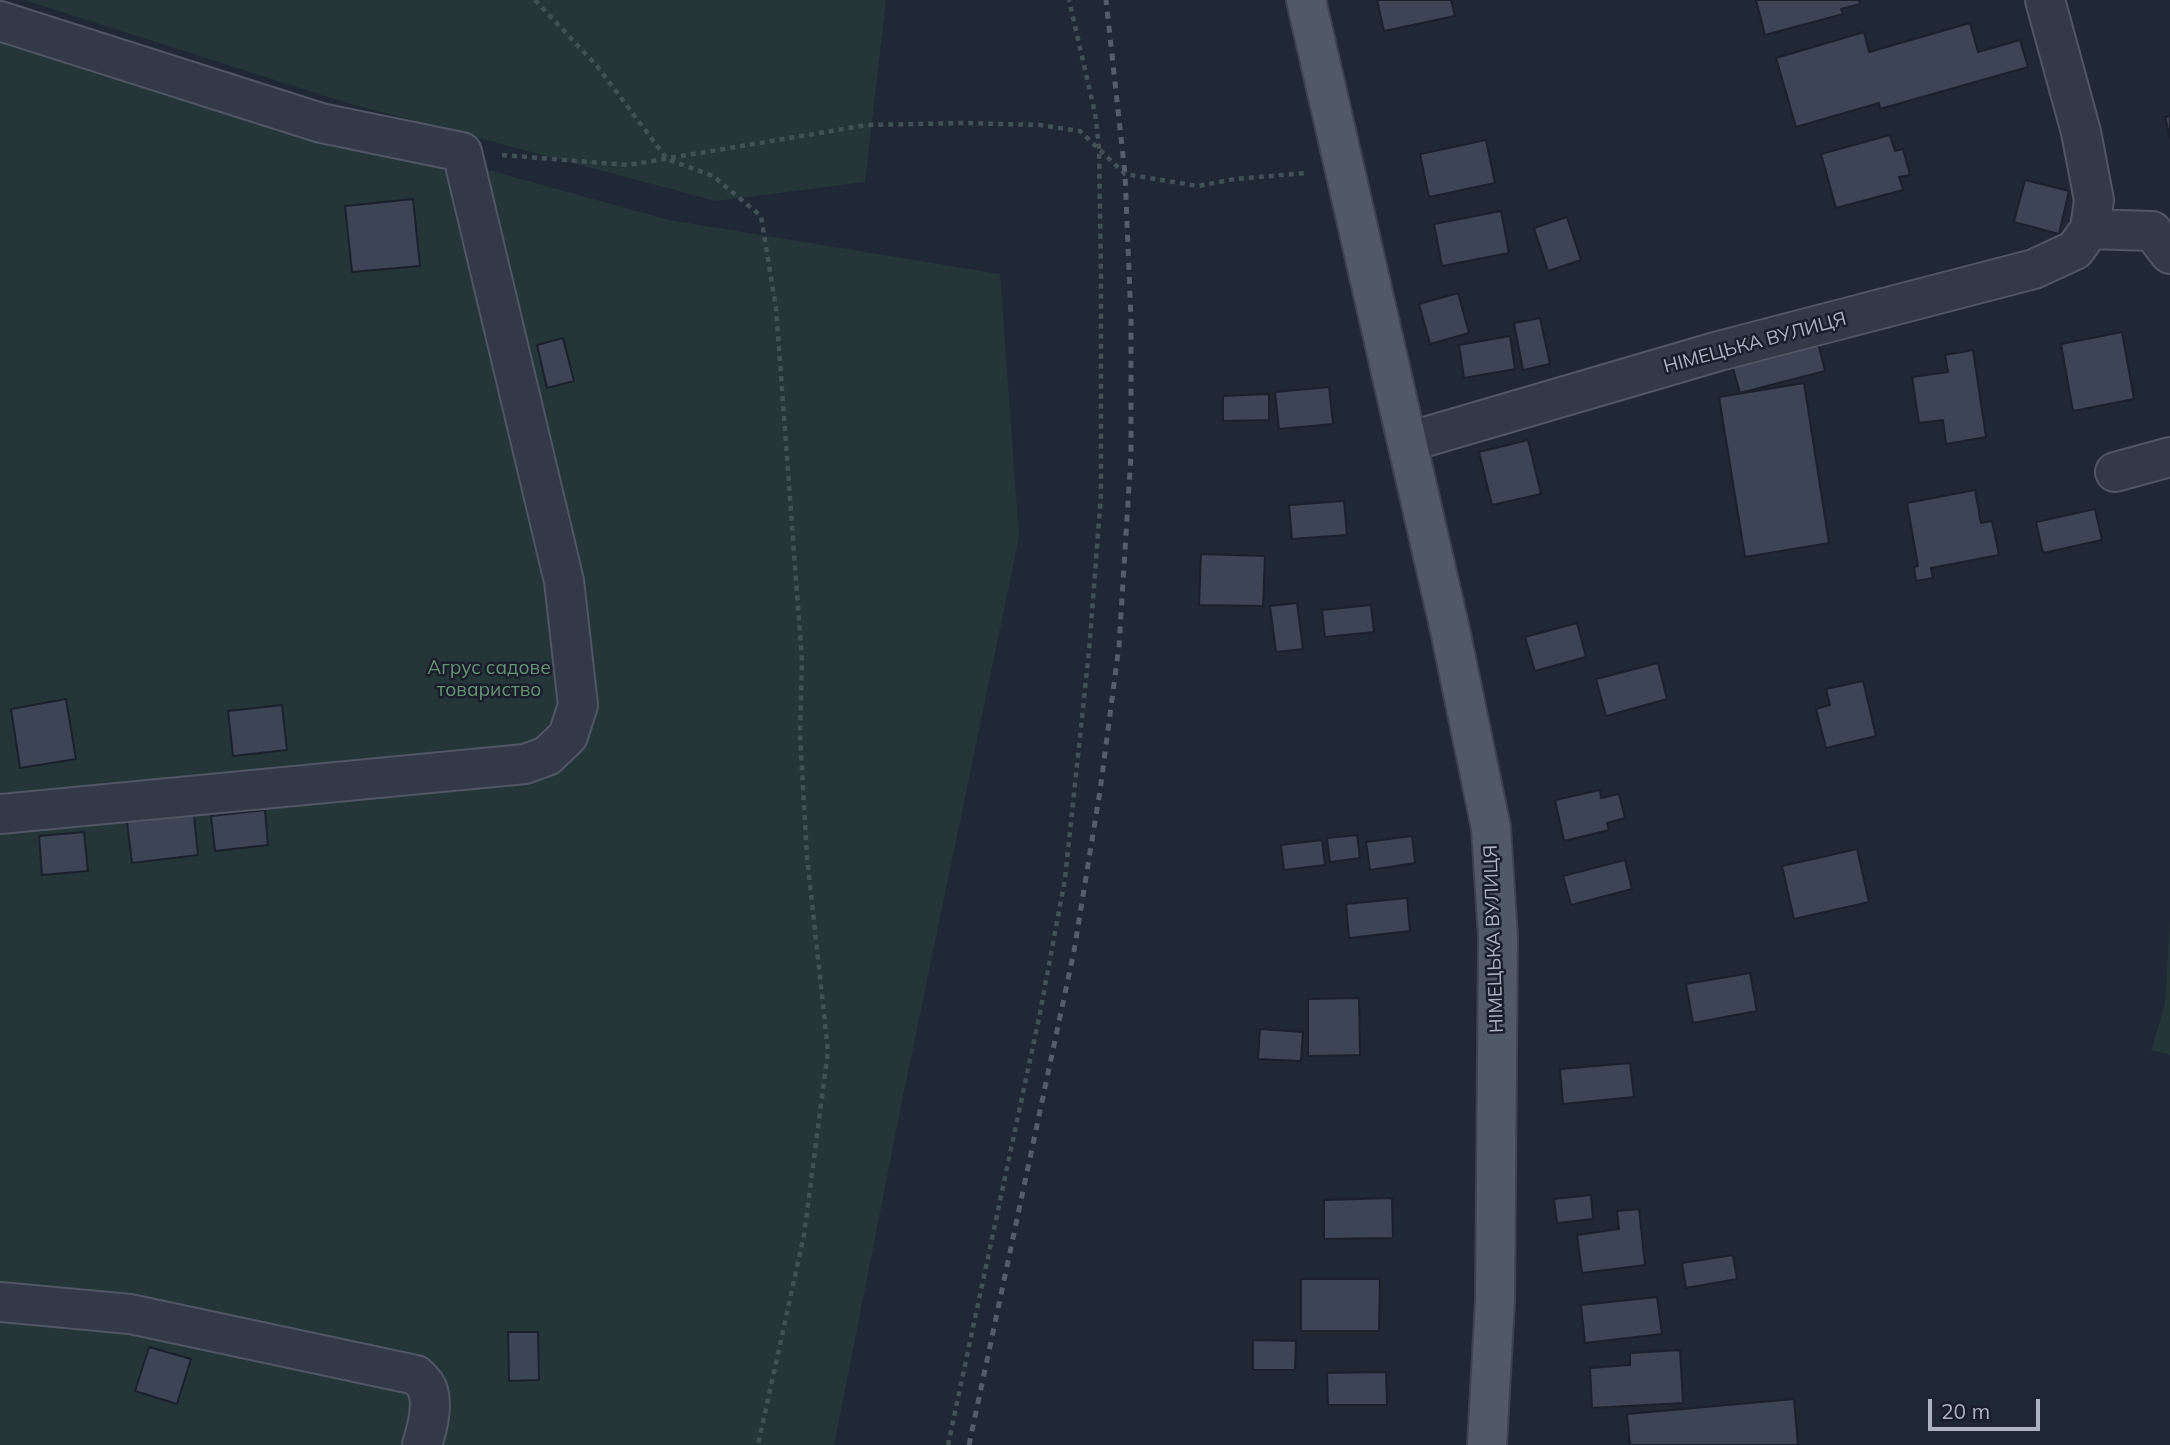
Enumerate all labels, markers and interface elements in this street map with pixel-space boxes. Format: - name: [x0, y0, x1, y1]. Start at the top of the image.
- street label: НІМЕЦЬКА ВУЛИЦЯ: [1661, 308, 1849, 378]
- park label: Агрус садове товариство: [427, 657, 551, 701]
- street label: НІМЕЦЬКА ВУЛИЦЯ: [1479, 845, 1509, 1033]
- scale bar: [1932, 1386, 2044, 1430]
- text: 20 m: [1941, 1398, 1990, 1424]

